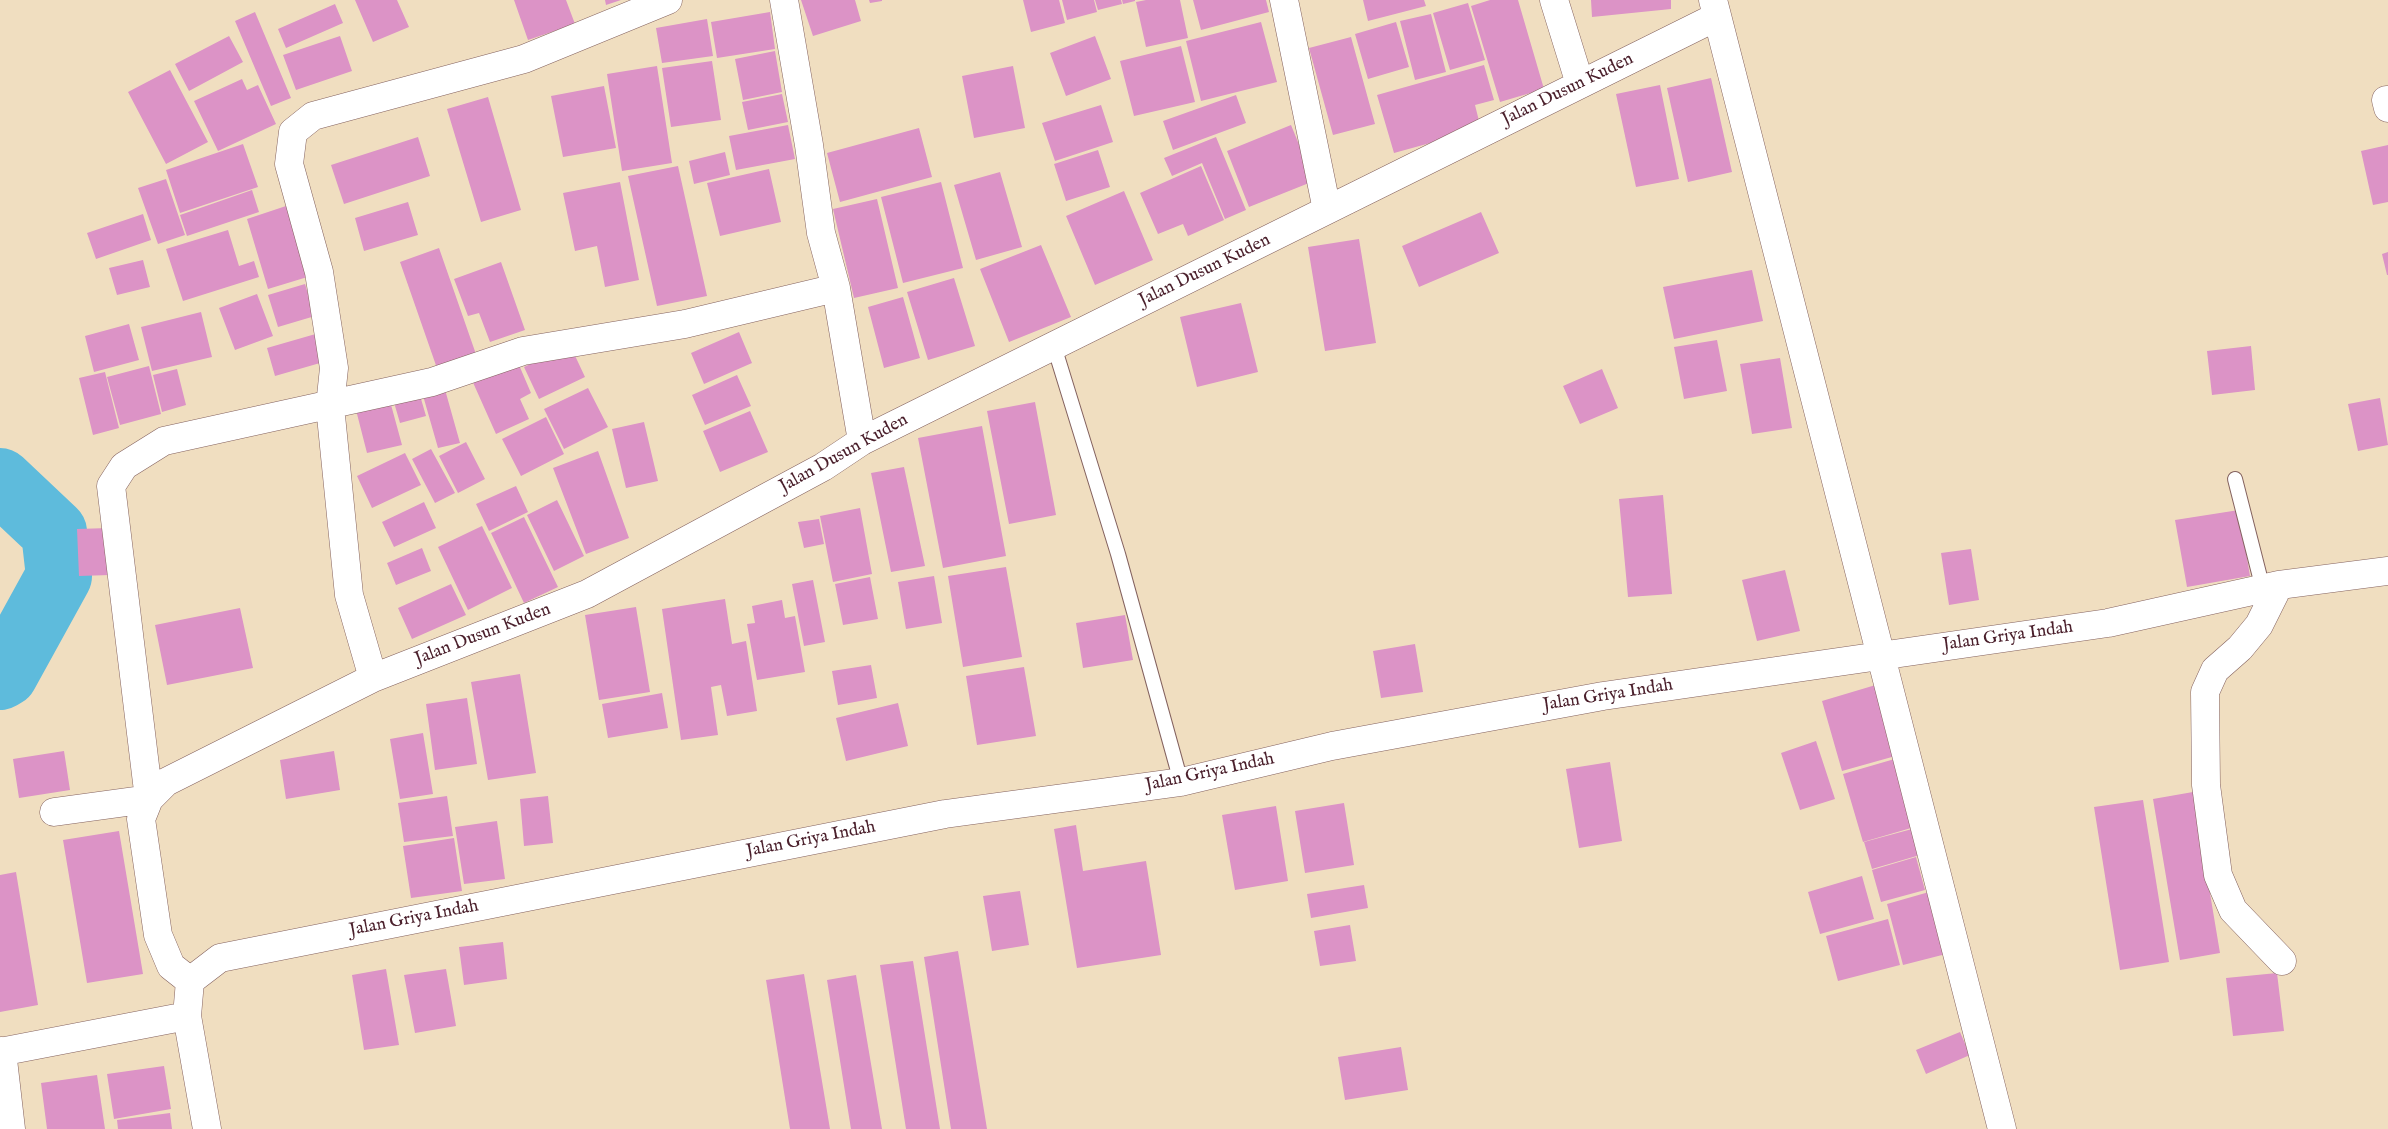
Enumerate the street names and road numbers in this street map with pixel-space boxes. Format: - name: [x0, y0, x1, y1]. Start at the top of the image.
- street label: Jalan Dusun Kuden: [1499, 49, 1637, 131]
- street label: Jalan Dusun Kuden: [1136, 230, 1274, 312]
- street label: Jalan Dusun Kuden: [776, 410, 912, 498]
- street label: Jalan Dusun Kuden: [412, 599, 554, 671]
- street label: Jalan Griya Indah: [1942, 617, 2074, 657]
- street label: Jalan Griya Indah: [1541, 675, 1675, 717]
- street label: Jalan Griya Indah: [1144, 749, 1276, 797]
- street label: Jalan Griya Indah: [745, 817, 877, 863]
- street label: Jalan Griya Indah: [348, 896, 480, 942]

